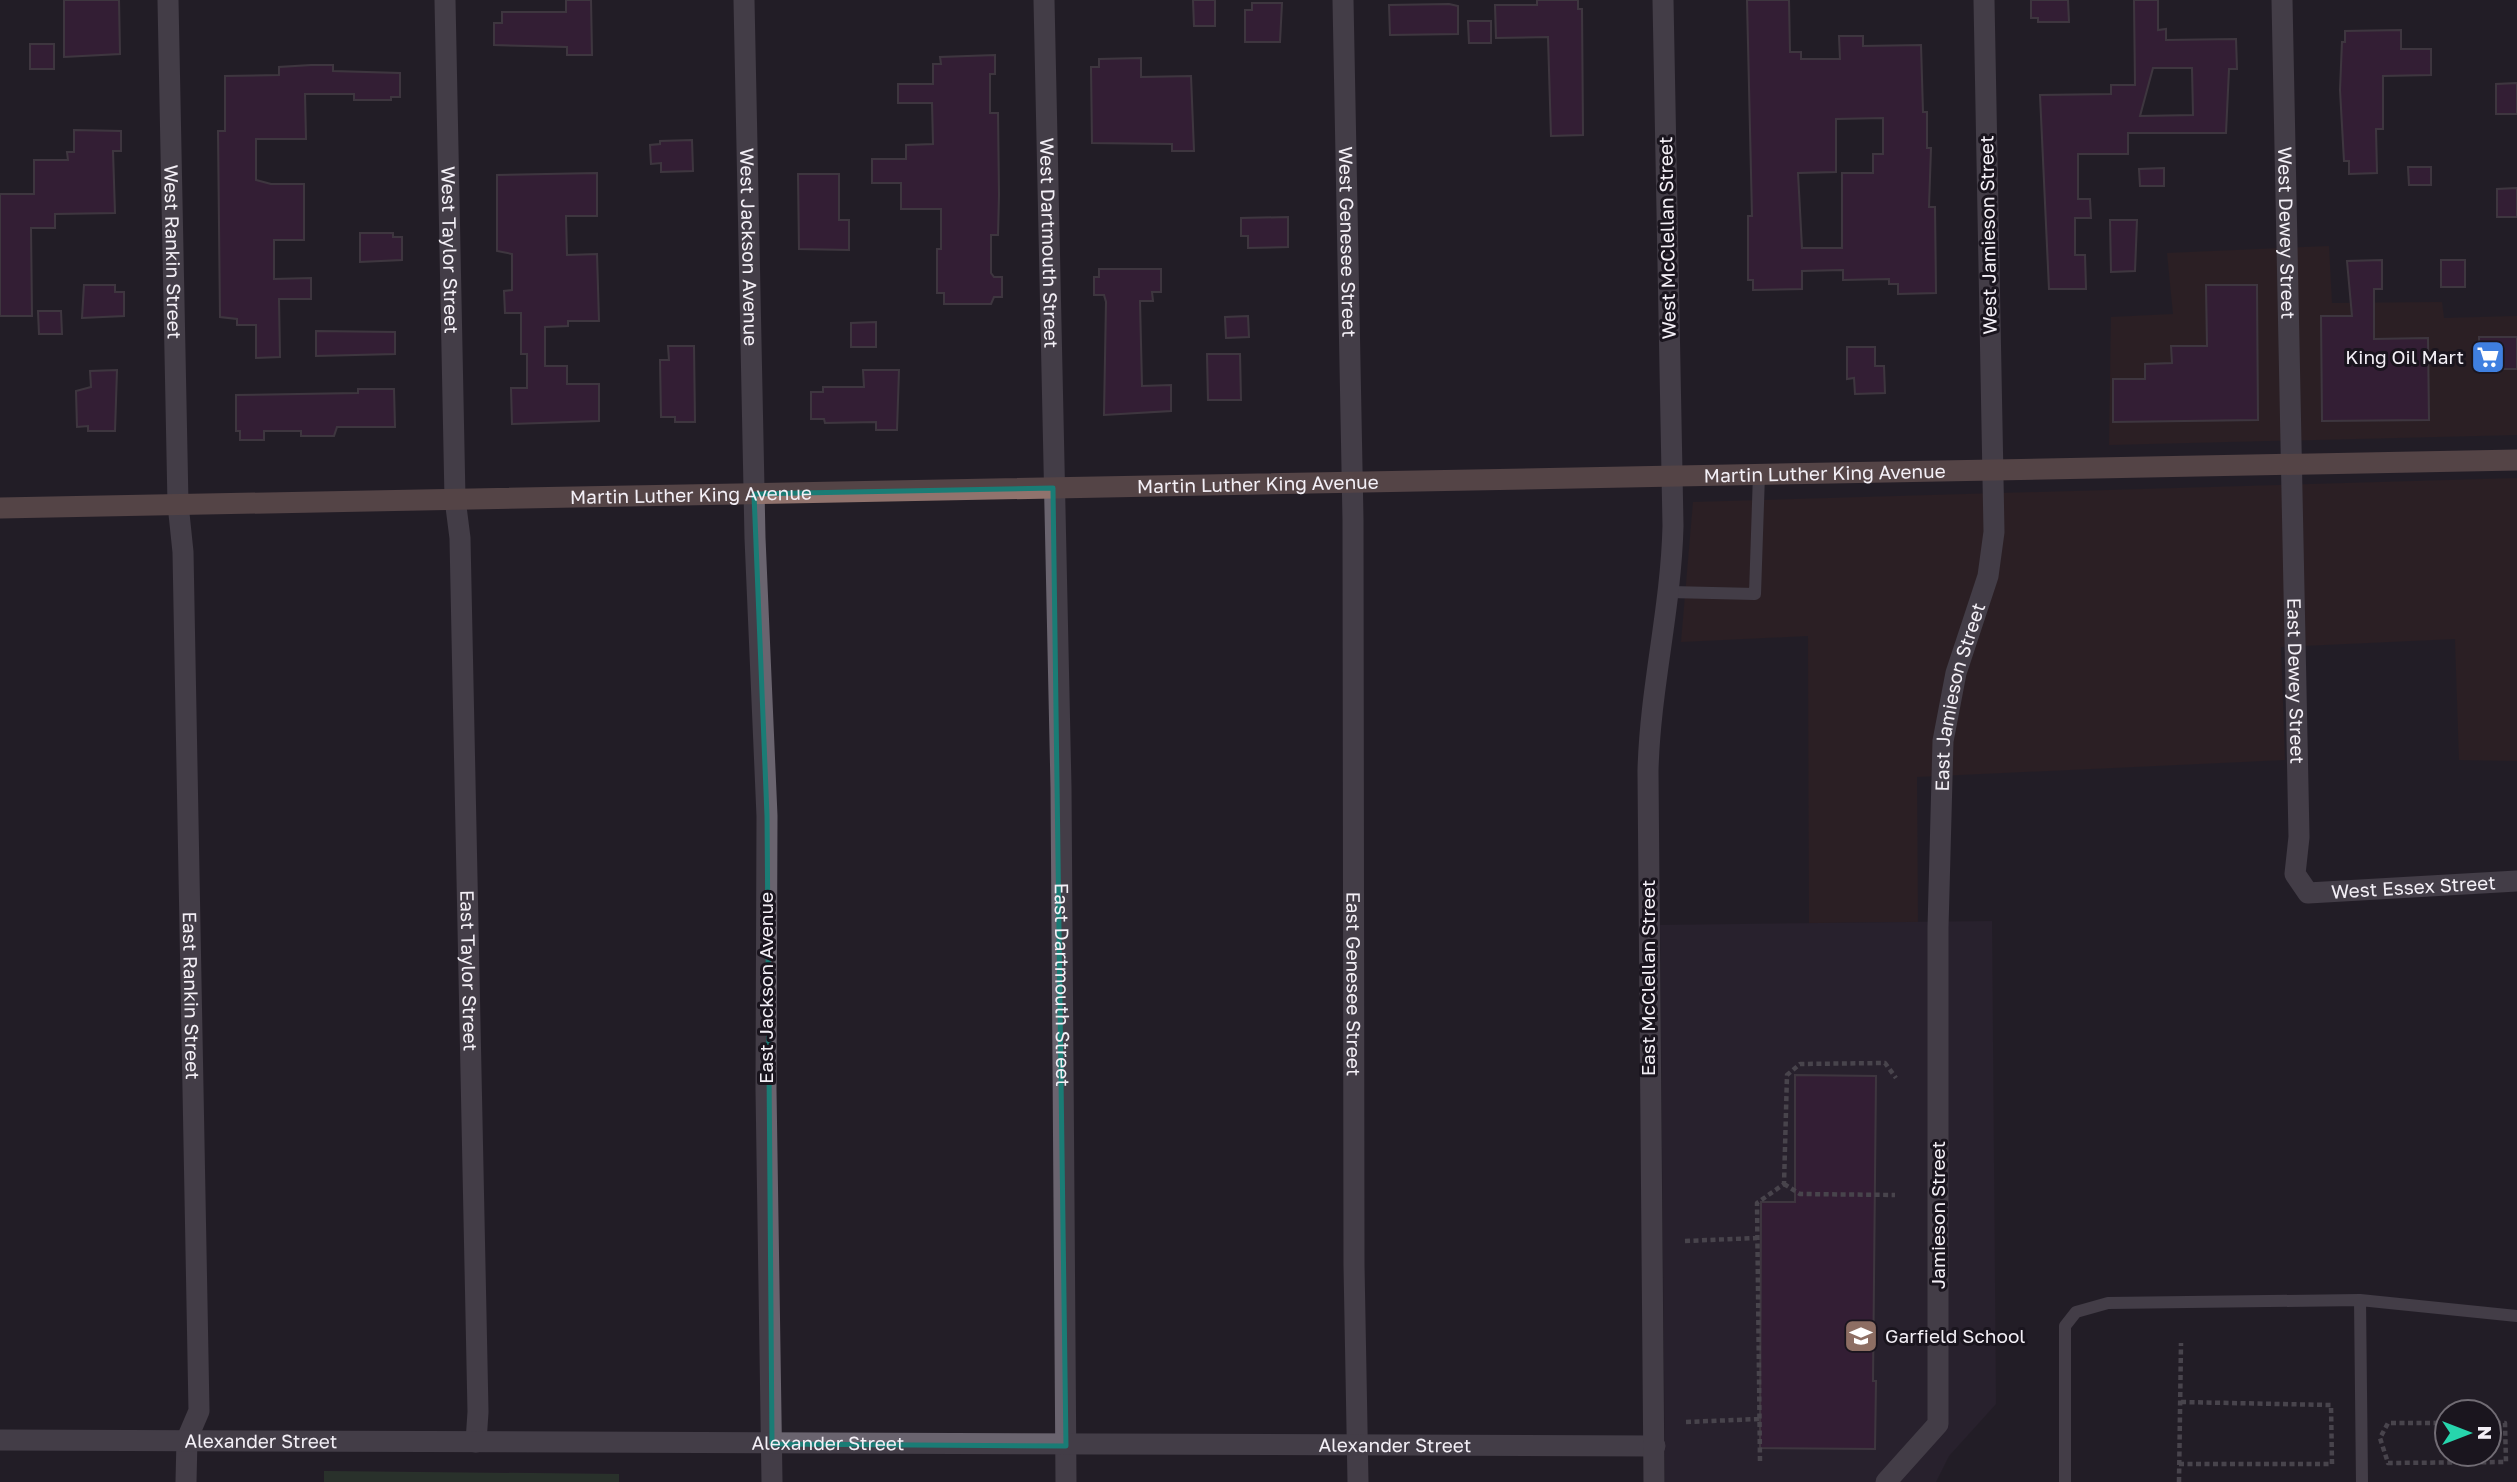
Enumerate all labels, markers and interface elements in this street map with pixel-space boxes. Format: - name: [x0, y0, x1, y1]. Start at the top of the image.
- street label: West Jamieson Street: [1974, 135, 2001, 335]
- street label: West McClellan Street: [1653, 136, 1680, 340]
- street label: West Dartmouth Street: [1036, 137, 1064, 348]
- street label: West Genesee Street: [1335, 146, 1361, 338]
- street label: West Dewey Street: [2274, 146, 2300, 319]
- street label: West Jackson Avenue: [736, 148, 763, 346]
- street label: West Rankin Street: [160, 164, 187, 340]
- street label: West Taylor Street: [437, 166, 464, 334]
- supermarket icon: King Oil Mart: [2469, 338, 2507, 376]
- place label: King Oil Mart: [2345, 345, 2464, 368]
- street label: Martin Luther King Avenue: [1703, 459, 1946, 487]
- street label: Martin Luther King Avenue: [1137, 470, 1379, 497]
- street label: Martin Luther King Avenue: [570, 481, 812, 508]
- street label: East Dewey Street: [2283, 597, 2310, 764]
- street label: East Jamieson Street: [1930, 600, 1989, 792]
- street label: West Essex Street: [2330, 870, 2496, 903]
- street label: East McClellan Street: [1636, 880, 1659, 1076]
- street label: East Dartmouth Street: [1051, 883, 1075, 1087]
- street label: East Taylor Street: [456, 890, 483, 1051]
- street label: East Genesee Street: [1342, 891, 1366, 1076]
- street label: East Jackson Avenue: [754, 892, 777, 1084]
- street label: East Rankin Street: [179, 911, 205, 1080]
- street label: Jamieson Street: [1926, 1141, 1949, 1289]
- school or university icon: Garfield School: [1842, 1317, 1880, 1355]
- place label: Garfield School: [1885, 1324, 2025, 1347]
- north arrow: [2433, 1398, 2503, 1468]
- text: N: [2474, 1426, 2497, 1440]
- street label: Alexander Street: [185, 1429, 337, 1452]
- street label: Alexander Street: [752, 1431, 904, 1454]
- street label: Alexander Street: [1319, 1433, 1471, 1456]

